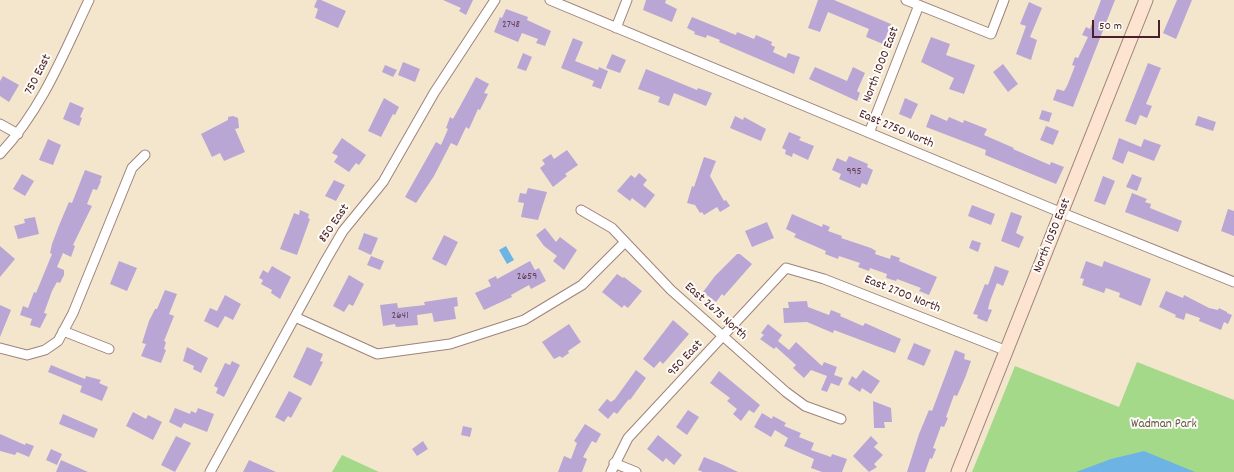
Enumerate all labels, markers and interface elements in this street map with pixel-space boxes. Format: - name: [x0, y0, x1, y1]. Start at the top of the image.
- scale bar: [1094, 12, 1162, 38]
- house number: 2748: [502, 18, 520, 32]
- text: 50 m: [1099, 18, 1122, 35]
- street label: North 1000 East: [860, 25, 904, 105]
- street label: 750 East: [22, 52, 56, 98]
- street label: East 2750 North: [856, 107, 936, 153]
- house number: 995: [846, 165, 862, 179]
- street label: North 1050 East: [1031, 196, 1075, 276]
- street label: 850 East: [316, 202, 354, 246]
- house number: 2659: [517, 270, 537, 284]
- street label: East 2700 North: [862, 273, 942, 317]
- street label: East 2675 North: [680, 280, 750, 344]
- house number: 2641: [391, 309, 409, 323]
- street label: 950 East: [665, 337, 707, 381]
- park label: Wadman Park: [1131, 417, 1197, 433]

